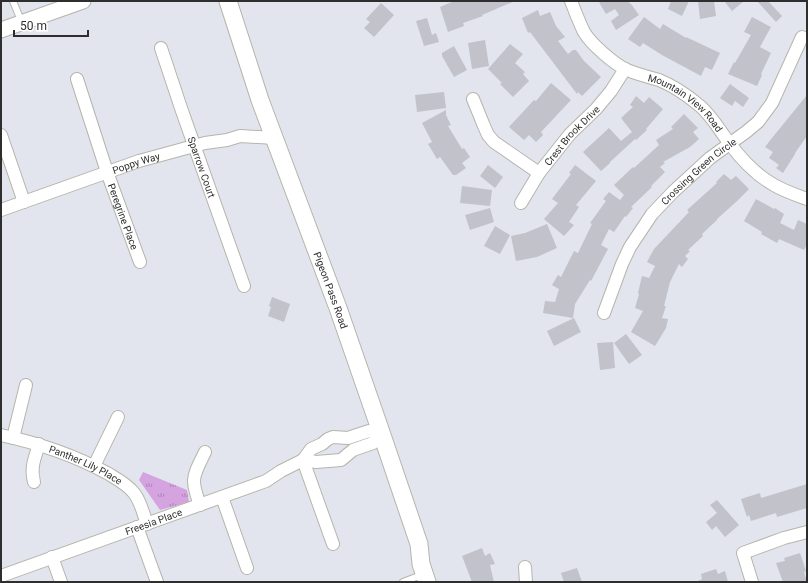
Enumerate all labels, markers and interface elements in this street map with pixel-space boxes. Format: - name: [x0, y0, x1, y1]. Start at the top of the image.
- scale bar: [14, 12, 88, 38]
- text: 50 m: [20, 19, 47, 33]
- street label: Mountain View Road: [647, 72, 725, 134]
- street label: Crest Brook Drive: [542, 104, 602, 168]
- street label: Sparrow Court: [186, 135, 217, 199]
- street label: Crossing Green Circle: [659, 136, 738, 207]
- street label: Poppy Way: [111, 151, 161, 176]
- street label: Peregrine Place: [106, 182, 140, 251]
- street label: Pigeon Pass Road: [311, 250, 350, 330]
- street label: Panther Lily Place: [48, 443, 124, 487]
- street label: Freesia Place: [124, 507, 184, 537]

